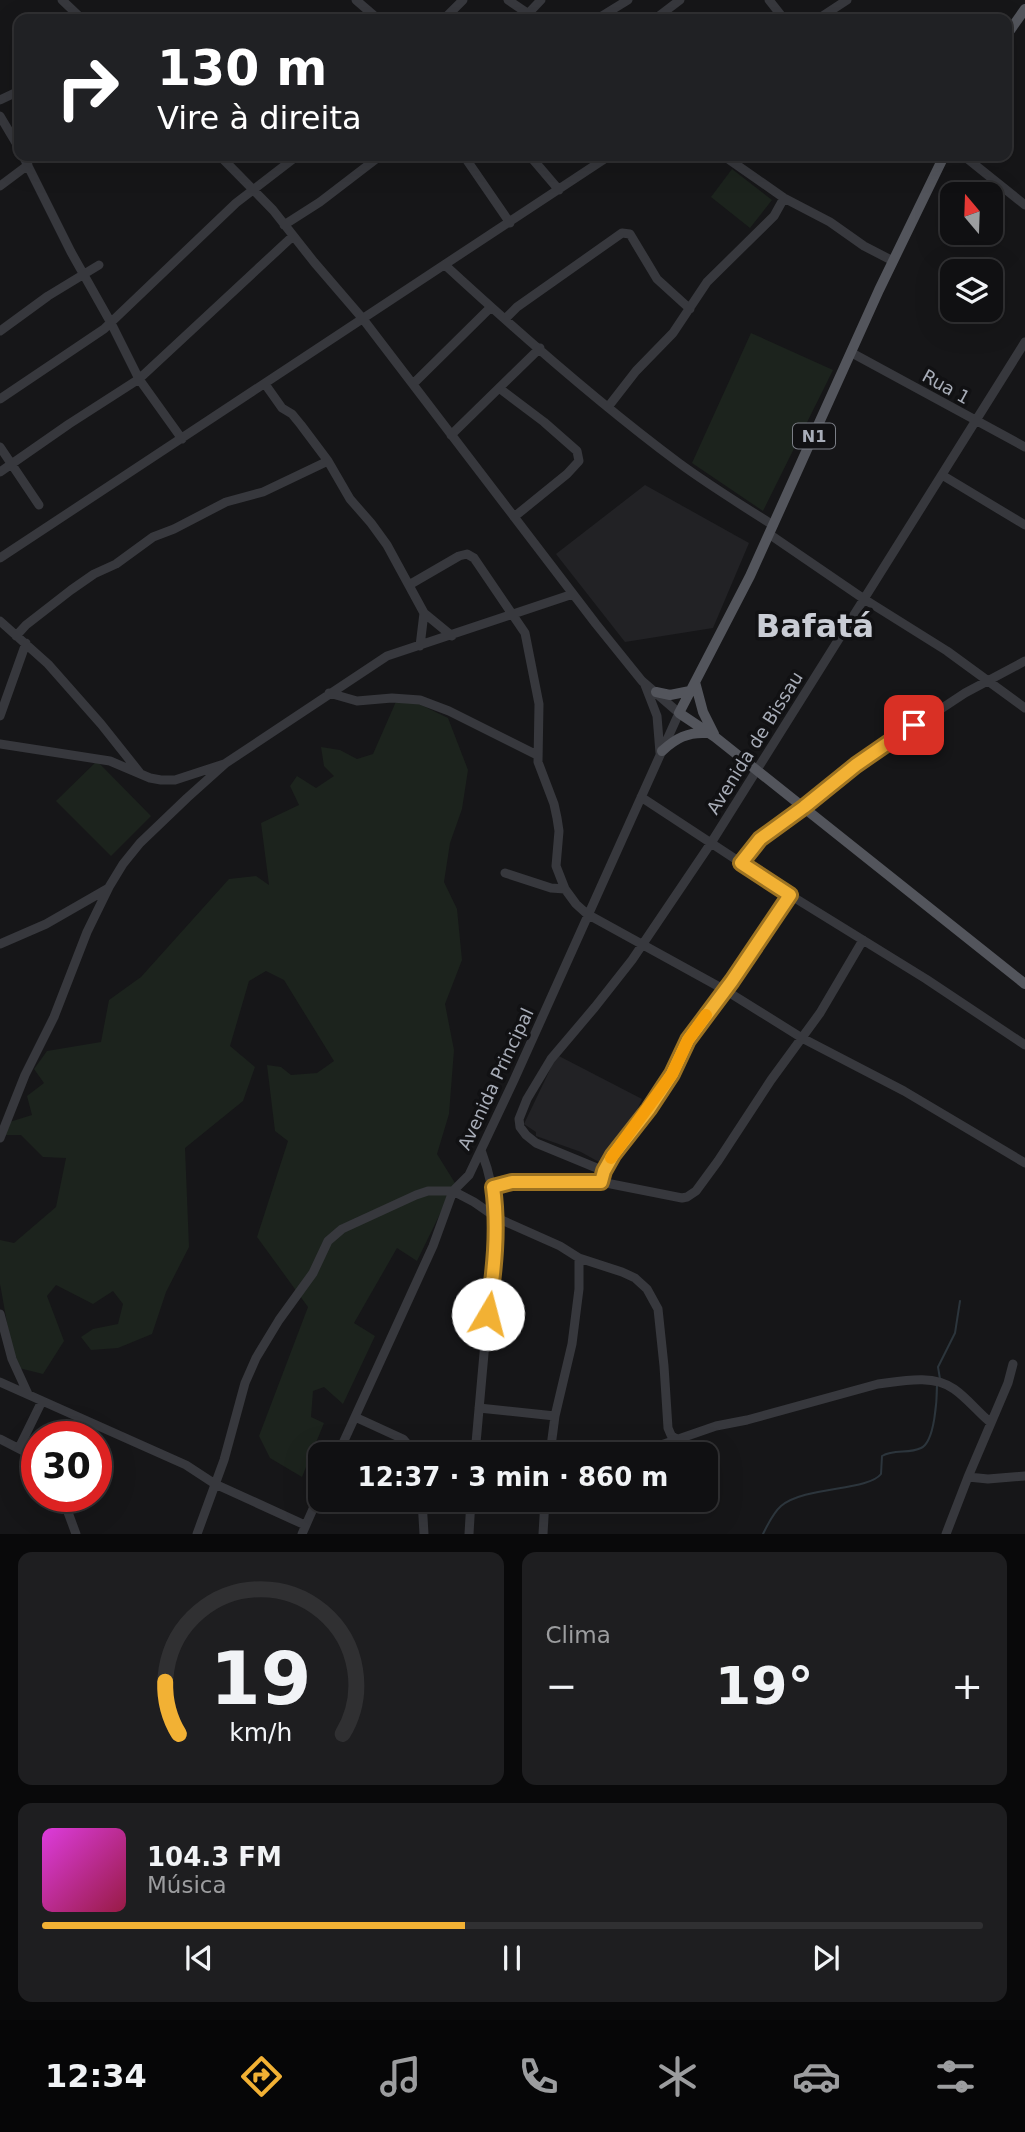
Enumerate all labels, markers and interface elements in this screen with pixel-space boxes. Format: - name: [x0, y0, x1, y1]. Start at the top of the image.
- text: 130 m: [157, 40, 327, 97]
- icon: right: [42, 42, 133, 133]
- text: Vire à direita: [157, 99, 362, 137]
- north arrow: [940, 182, 1003, 245]
- map controls: [940, 182, 1003, 322]
- button: layers: [940, 259, 1003, 322]
- street label: Rua 1: [919, 365, 974, 408]
- road number: N1: [793, 424, 835, 448]
- district label: Bafatá: [756, 607, 874, 645]
- street label: Avenida de Bissau: [702, 667, 807, 818]
- pin: [884, 695, 944, 755]
- icon: arrive: [895, 706, 933, 744]
- street label: Avenida Principal: [453, 1004, 538, 1153]
- position arrow: [451, 1277, 525, 1351]
- speed limit sign: 30: [21, 1421, 112, 1512]
- text: 12:37 · 3 min · 860 m: [358, 1462, 668, 1492]
- text: Clima: [546, 1622, 611, 1648]
- text: 19: [210, 1637, 311, 1722]
- text: 19°: [715, 1656, 813, 1716]
- text: −: [546, 1664, 577, 1708]
- text: +: [951, 1664, 983, 1708]
- text: km/h: [229, 1718, 292, 1747]
- text: 104.3 FM: [147, 1842, 282, 1872]
- text: Música: [147, 1872, 227, 1898]
- icon: previous: [180, 1939, 218, 1977]
- icon: pause: [493, 1939, 531, 1977]
- icon: next: [807, 1939, 845, 1977]
- icon: directions: [237, 2052, 286, 2101]
- icon: music: [376, 2052, 425, 2101]
- icon: phone: [514, 2052, 563, 2101]
- icon: climate: [653, 2052, 702, 2101]
- icon: car: [792, 2052, 841, 2101]
- icon: filters: [931, 2052, 980, 2101]
- text: 12:34: [45, 2057, 147, 2095]

